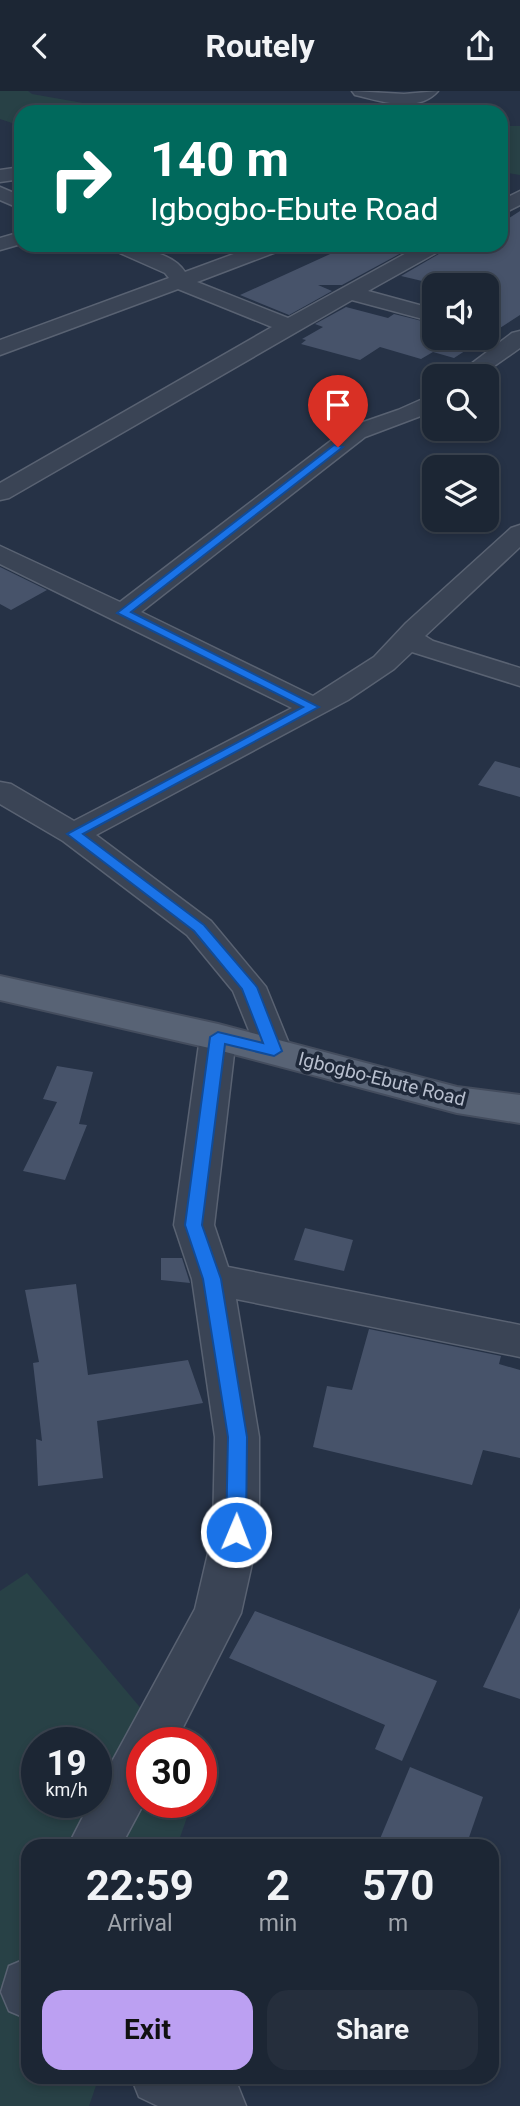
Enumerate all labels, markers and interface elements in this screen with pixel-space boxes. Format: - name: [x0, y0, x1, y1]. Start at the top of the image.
- icon: back: [21, 27, 59, 65]
- text: Routely: [205, 27, 315, 65]
- icon: share: [461, 27, 499, 65]
- text: 140 m: [150, 131, 289, 188]
- icon: right: [35, 133, 126, 224]
- text: Igbogbo-Ebute Road: [150, 190, 439, 228]
- map controls: [422, 273, 499, 532]
- button: sound: [422, 273, 499, 350]
- button: search: [422, 364, 499, 441]
- pin: [308, 375, 368, 447]
- icon: arrive: [319, 386, 357, 424]
- button: layers: [422, 455, 499, 532]
- street label: Igbogbo-Ebute Road: [296, 1047, 468, 1111]
- position arrow: [199, 1495, 273, 1569]
- speed limit sign: 30: [126, 1727, 217, 1818]
- text: 19: [46, 1743, 87, 1784]
- text: km/h: [45, 1779, 88, 1800]
- text: 22:59: [86, 1861, 194, 1910]
- text: 2: [266, 1861, 290, 1910]
- text: 570: [362, 1861, 434, 1910]
- text: Arrival: [107, 1910, 173, 1937]
- text: min: [259, 1910, 297, 1937]
- text: m: [388, 1910, 408, 1937]
- button: Exit: [42, 1990, 253, 2070]
- button: Share: [267, 1990, 478, 2070]

